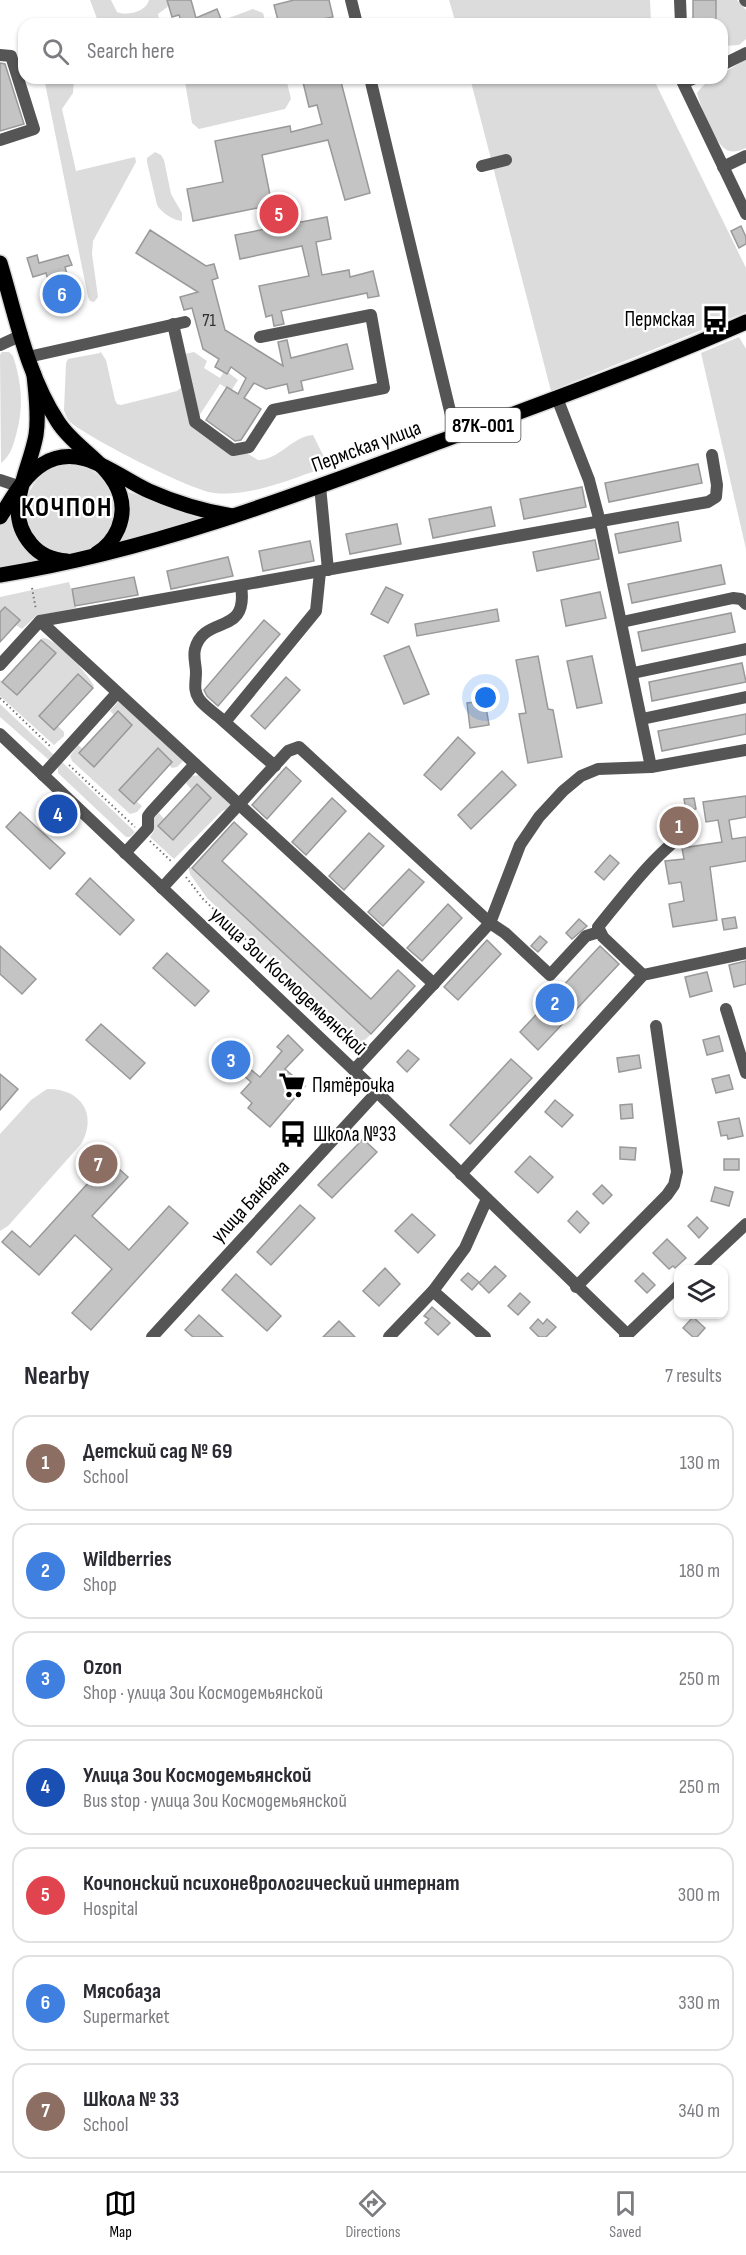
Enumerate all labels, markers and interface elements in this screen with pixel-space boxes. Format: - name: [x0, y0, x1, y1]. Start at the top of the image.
- search box: [18, 18, 728, 84]
- icon: search: [39, 35, 72, 68]
- text: Search here: [87, 38, 174, 65]
- pin: 5: [260, 192, 298, 236]
- pin: 6: [42, 272, 82, 316]
- bus stop icon: Пермская: [700, 304, 730, 334]
- place label: Пермская: [624, 307, 695, 332]
- house number: 71: [202, 310, 216, 331]
- road number: 87К-001: [446, 408, 520, 442]
- street label: Пермская улица: [308, 415, 424, 478]
- district label: КОЧПОН: [21, 492, 113, 524]
- your location: [471, 683, 500, 712]
- pin: 4: [38, 792, 78, 836]
- pin: 1: [660, 804, 698, 848]
- street label: улица Зои Космодемьянской: [205, 902, 372, 1061]
- pin: 2: [536, 980, 574, 1026]
- pin: 3: [212, 1038, 250, 1082]
- supermarket icon: Пятёрочка: [277, 1070, 307, 1100]
- place label: Пятёрочка: [312, 1073, 395, 1098]
- bus stop icon: Школа №33: [278, 1119, 308, 1149]
- place label: Школа №33: [313, 1122, 396, 1147]
- pin: 7: [78, 1142, 118, 1186]
- street label: улица Банбана: [206, 1155, 295, 1248]
- map controls: [674, 1265, 728, 1319]
- button: layers: [674, 1265, 728, 1319]
- text: Nearby: [24, 1361, 90, 1392]
- text: 7 results: [665, 1364, 722, 1388]
- text: Детский сад № 69: [83, 1438, 232, 1465]
- text: 1: [42, 1451, 49, 1475]
- text: 130 m: [680, 1451, 720, 1475]
- text: School: [83, 1465, 128, 1489]
- text: Wildberries: [83, 1546, 172, 1573]
- text: 2: [41, 1559, 50, 1583]
- text: 180 m: [679, 1559, 720, 1583]
- text: Shop: [83, 1573, 117, 1597]
- text: Ozon: [83, 1654, 122, 1681]
- text: 3: [41, 1667, 50, 1691]
- text: 250 m: [679, 1667, 720, 1691]
- text: Shop · улица Зои Космодемьянской: [83, 1681, 323, 1705]
- text: Улица Зои Космодемьянской: [83, 1762, 311, 1789]
- text: 4: [41, 1775, 50, 1799]
- text: 250 m: [679, 1775, 720, 1799]
- text: Bus stop · улица Зои Космодемьянской: [83, 1789, 347, 1813]
- text: Кочпонский психоневрологический интернат: [83, 1870, 460, 1897]
- text: 5: [41, 1883, 50, 1907]
- text: 300 m: [678, 1883, 720, 1907]
- text: Hospital: [83, 1897, 138, 1921]
- text: Мясобаза: [83, 1978, 161, 2005]
- text: 6: [41, 1991, 50, 2015]
- text: 330 m: [678, 1991, 720, 2015]
- text: Supermarket: [83, 2005, 170, 2029]
- text: Школа № 33: [83, 2086, 179, 2113]
- text: 7: [41, 2099, 50, 2123]
- text: 340 m: [678, 2099, 720, 2123]
- text: School: [83, 2113, 128, 2137]
- tab: Map: [104, 2187, 137, 2242]
- tab: Directions: [345, 2187, 401, 2242]
- tab: Saved: [609, 2187, 642, 2242]

